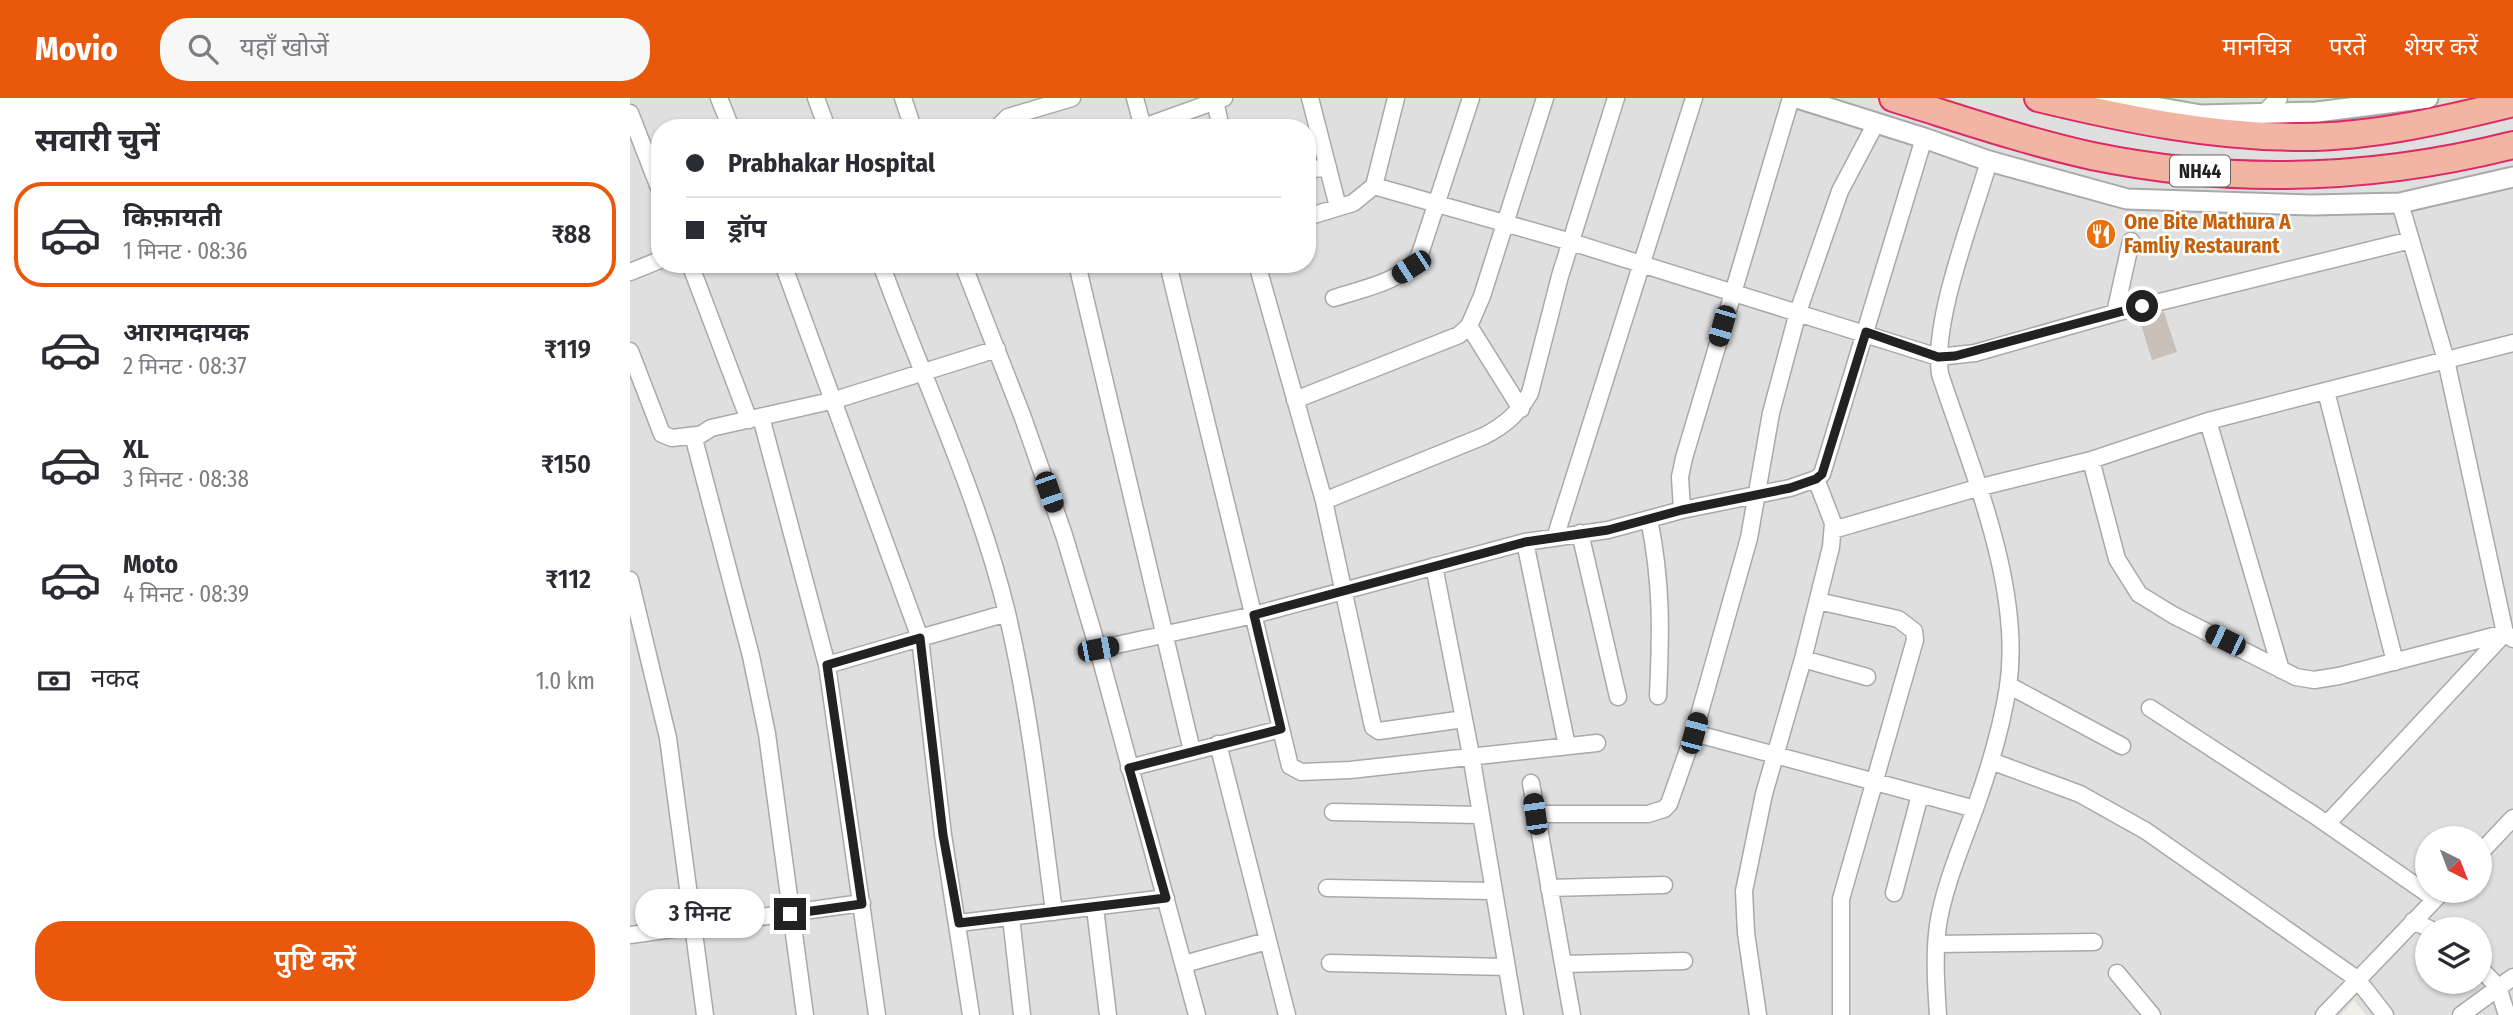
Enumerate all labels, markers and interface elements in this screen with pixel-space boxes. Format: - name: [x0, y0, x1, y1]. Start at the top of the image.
- search box: [160, 18, 650, 81]
- text: Movio: [35, 29, 118, 69]
- icon: search: [184, 30, 222, 68]
- text: यहाँ खोजें: [240, 32, 329, 63]
- text: मानचित्र: [2222, 33, 2291, 61]
- text: परतें: [2329, 33, 2366, 61]
- text: शेयर करें: [2404, 33, 2478, 61]
- text: सवारी चुनें: [35, 121, 159, 159]
- text: Prabhakar Hospital: [728, 148, 935, 179]
- road number: NH44: [2170, 156, 2230, 186]
- text: किफ़ायती: [123, 202, 222, 233]
- icon: car: [39, 203, 102, 266]
- place label: One Bite Mathura A Famliy Restaurant: [2124, 209, 2291, 259]
- text: ड्रॉप: [728, 213, 766, 244]
- restaurant icon: One Bite Mathura A Famliy Restaurant: [2084, 217, 2118, 251]
- text: ₹88: [551, 219, 591, 250]
- text: 1 मिनट · 08:36: [123, 237, 247, 265]
- car: [1388, 247, 1435, 287]
- route start: [2126, 290, 2158, 322]
- car: [1707, 303, 1738, 349]
- text: आरामदायक: [123, 317, 249, 348]
- icon: car: [39, 318, 102, 381]
- text: ₹119: [544, 334, 591, 365]
- text: 2 मिनट · 08:37: [123, 352, 246, 380]
- icon: car: [39, 433, 102, 496]
- text: XL: [123, 434, 149, 465]
- text: ₹150: [541, 449, 591, 480]
- text: 3 मिनट · 08:38: [123, 465, 249, 493]
- car: [1033, 469, 1066, 515]
- icon: car: [39, 548, 102, 611]
- text: Moto: [123, 549, 178, 580]
- text: ₹112: [545, 564, 591, 595]
- text: 4 मिनट · 08:39: [123, 580, 249, 608]
- car: [2202, 621, 2249, 659]
- car: [1076, 635, 1121, 663]
- icon: cash: [35, 662, 73, 700]
- text: नकद: [91, 663, 139, 694]
- text: 1.0 km: [536, 667, 595, 695]
- car: [1679, 710, 1710, 756]
- car: [1522, 792, 1549, 836]
- north arrow: [2415, 826, 2492, 903]
- map controls: [2415, 826, 2492, 994]
- callout: 3 मिनट: [636, 890, 766, 938]
- route end: [774, 898, 806, 930]
- text: 3 मिनट: [669, 899, 731, 927]
- button: layers: [2415, 917, 2492, 994]
- button: पुष्टि करें: [35, 921, 595, 1001]

